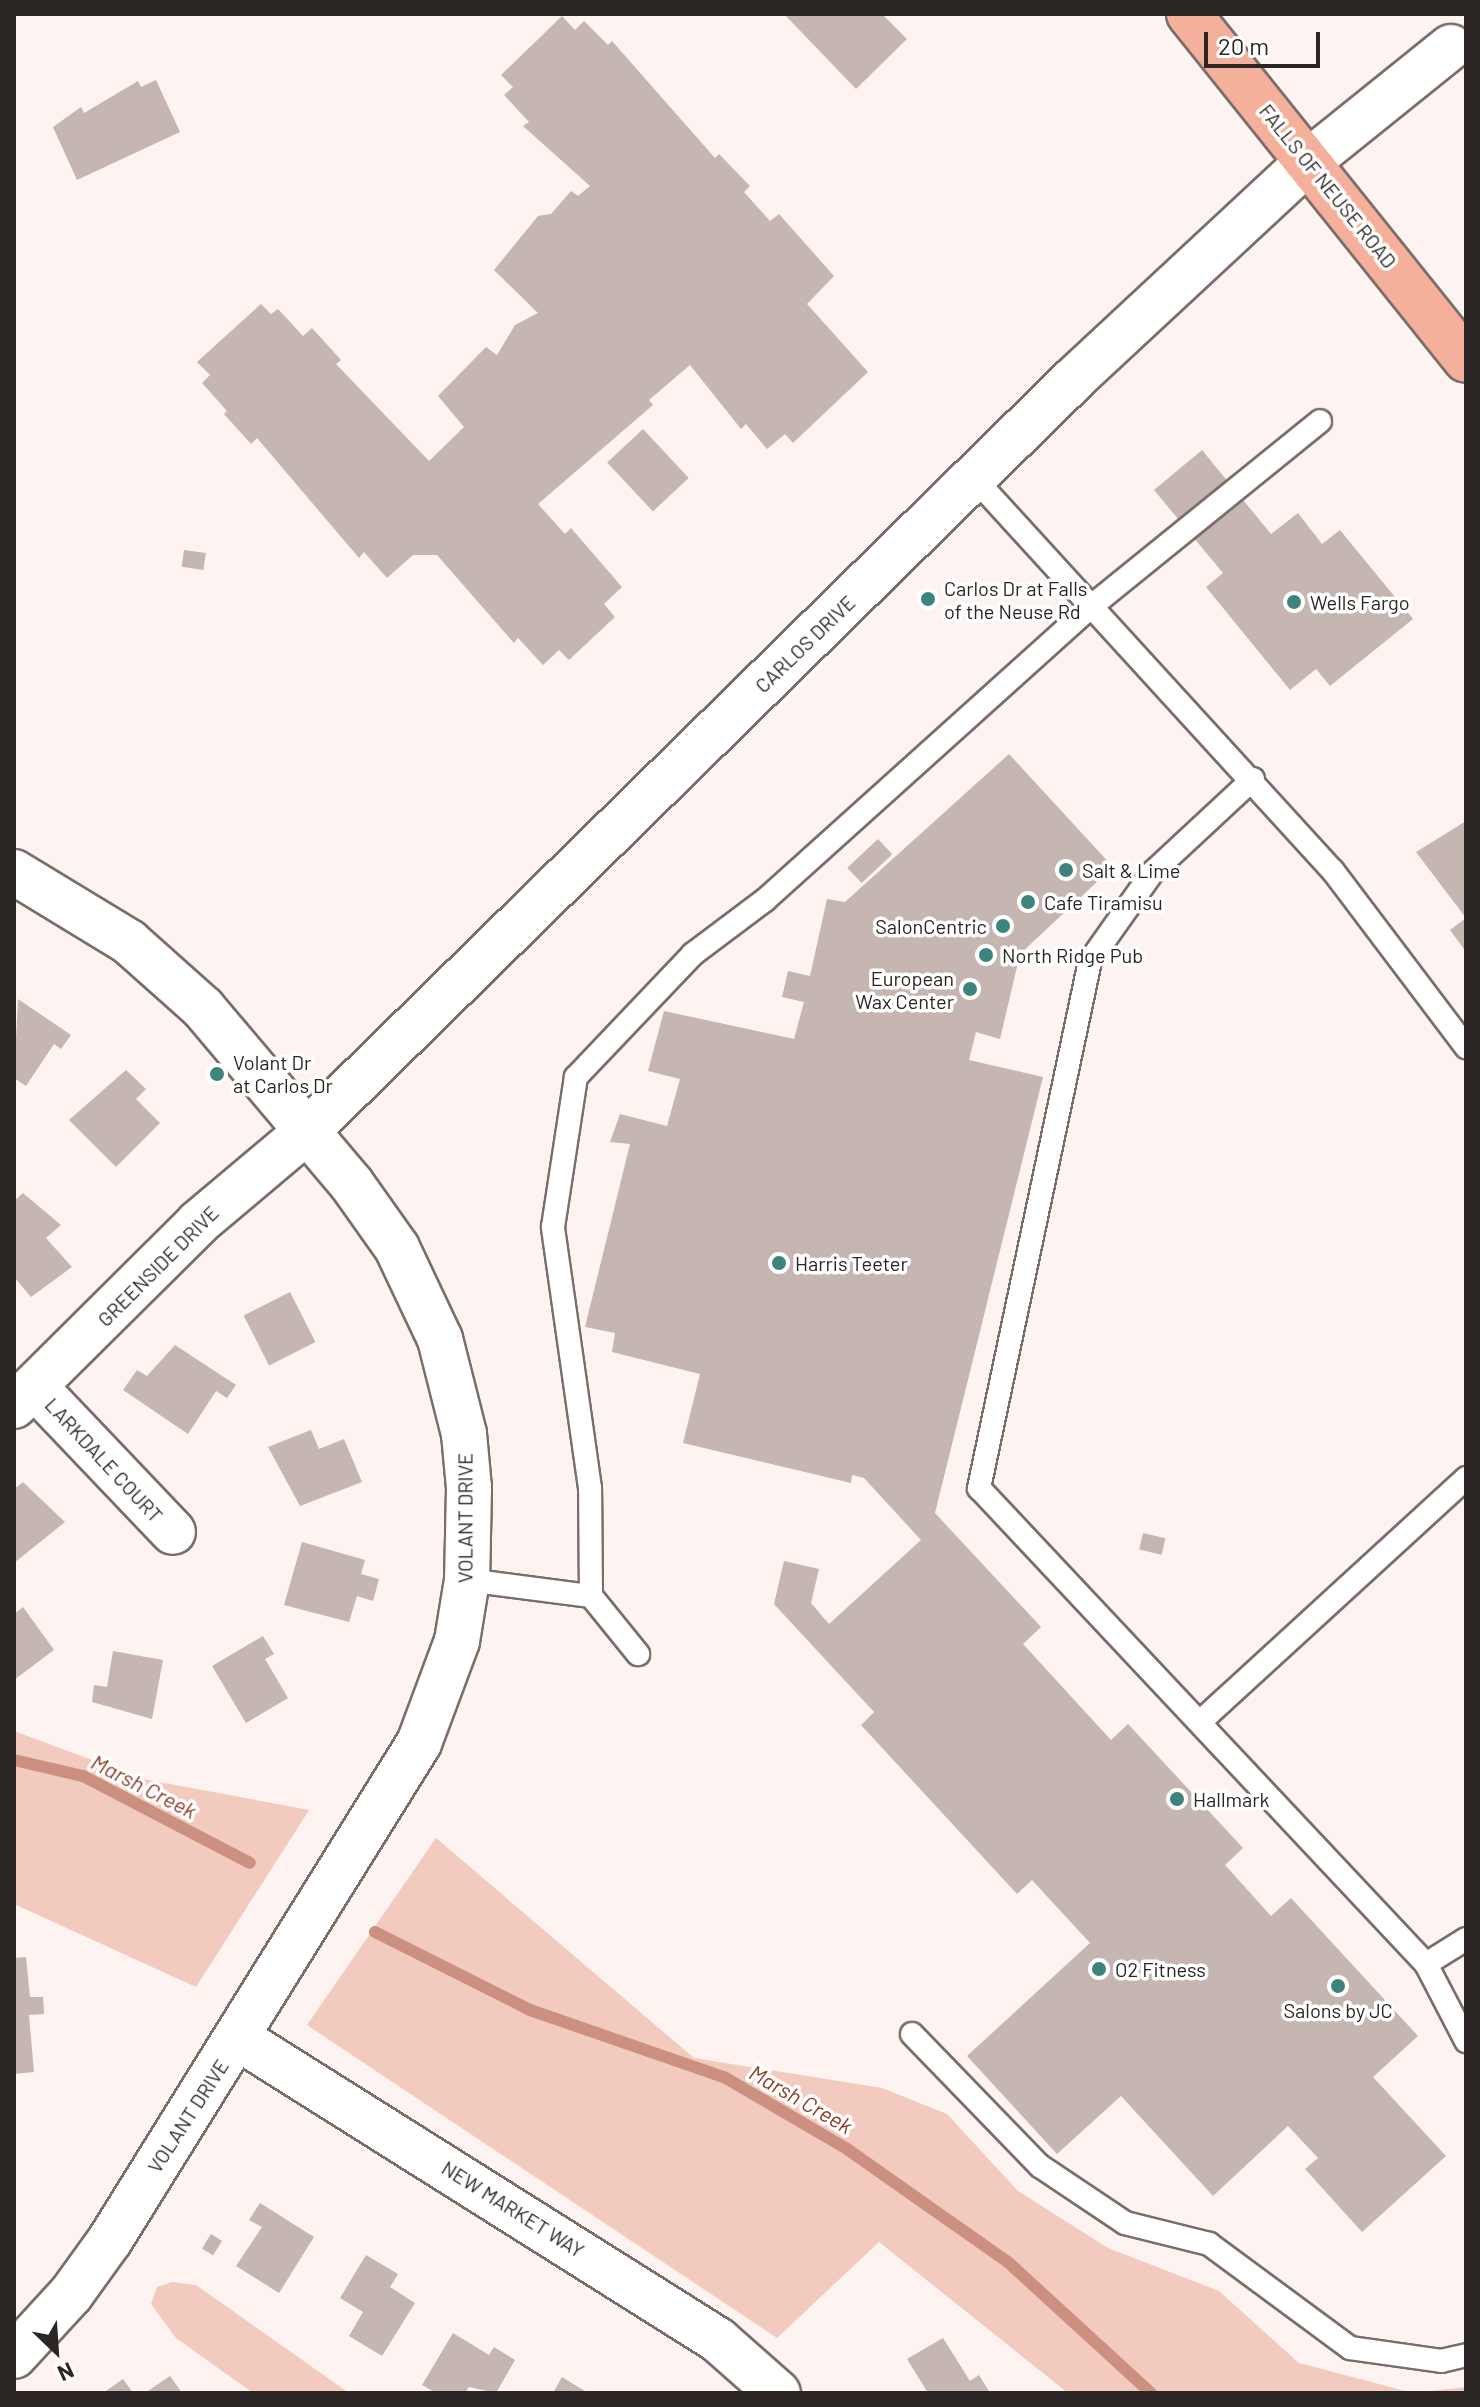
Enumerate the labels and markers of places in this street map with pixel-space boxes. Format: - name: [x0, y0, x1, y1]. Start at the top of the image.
- place label: Carlos Dr at Falls of the Neuse Rd: [944, 576, 1087, 623]
- marker: Carlos Dr at Falls of the Neuse Rd: [919, 590, 937, 608]
- place label: Wells Fargo: [1310, 590, 1410, 614]
- marker: Wells Fargo: [1285, 593, 1303, 611]
- place label: Salt & Lime: [1082, 858, 1180, 882]
- marker: Salt & Lime: [1057, 861, 1075, 879]
- place label: Cafe Tiramisu: [1044, 890, 1163, 914]
- marker: Cafe Tiramisu: [1019, 893, 1037, 911]
- place label: SalonCentric: [875, 914, 987, 938]
- marker: SalonCentric: [994, 917, 1012, 935]
- place label: North Ridge Pub: [1002, 943, 1143, 967]
- marker: North Ridge Pub: [977, 946, 995, 964]
- place label: European Wax Center: [855, 966, 954, 1013]
- marker: European Wax Center: [961, 980, 979, 998]
- place label: Volant Dr at Carlos Dr: [233, 1050, 333, 1097]
- marker: Volant Dr at Carlos Dr: [208, 1065, 226, 1083]
- place label: Harris Teeter: [795, 1251, 908, 1275]
- marker: Harris Teeter: [770, 1254, 788, 1272]
- place label: Hallmark: [1193, 1787, 1270, 1811]
- marker: Hallmark: [1168, 1790, 1186, 1808]
- place label: O2 Fitness: [1115, 1957, 1206, 1981]
- marker: O2 Fitness: [1090, 1960, 1108, 1978]
- marker: Salons by JC: [1329, 1977, 1347, 1995]
- place label: Salons by JC: [1283, 1998, 1393, 2022]

